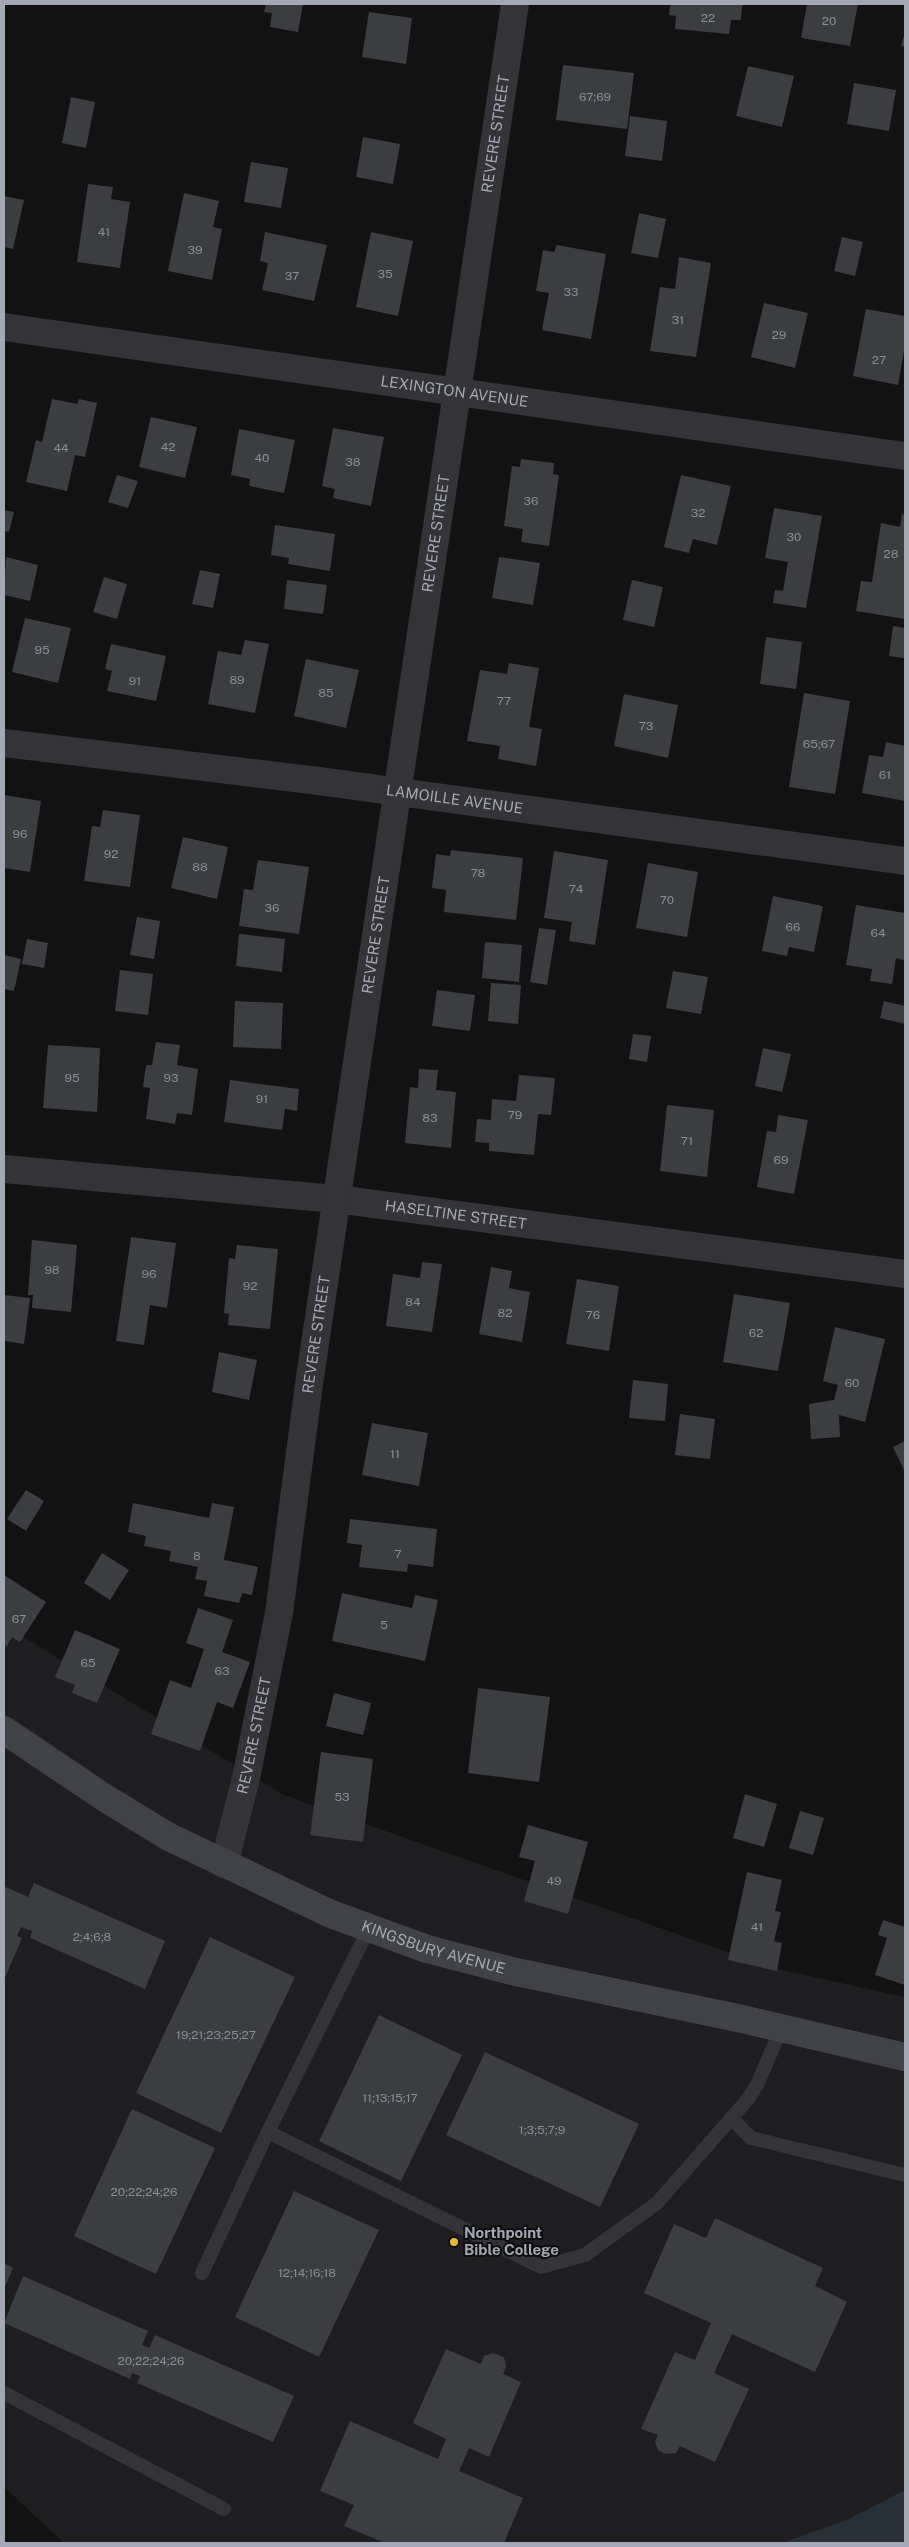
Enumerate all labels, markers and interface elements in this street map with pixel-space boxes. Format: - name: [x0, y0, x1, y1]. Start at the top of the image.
- house number: 22: [701, 11, 715, 25]
- house number: 20: [822, 14, 836, 28]
- street label: REVERE STREET: [478, 74, 512, 194]
- house number: 67;69: [579, 90, 611, 104]
- house number: 41: [98, 225, 110, 239]
- house number: 39: [188, 243, 202, 257]
- house number: 35: [377, 267, 393, 281]
- house number: 37: [285, 269, 299, 283]
- house number: 33: [563, 285, 579, 299]
- house number: 31: [672, 313, 684, 327]
- house number: 29: [772, 328, 786, 342]
- house number: 27: [872, 353, 886, 367]
- street label: LEXINGTON AVENUE: [380, 372, 529, 410]
- house number: 42: [161, 440, 175, 454]
- house number: 44: [53, 441, 69, 455]
- house number: 40: [255, 451, 269, 465]
- house number: 38: [345, 455, 361, 469]
- street label: REVERE STREET: [418, 473, 453, 593]
- house number: 36: [524, 494, 538, 508]
- house number: 32: [691, 506, 705, 520]
- house number: 30: [787, 530, 801, 544]
- house number: 28: [884, 547, 899, 561]
- house number: 95: [34, 643, 50, 657]
- house number: 89: [229, 673, 245, 687]
- house number: 91: [129, 674, 141, 688]
- house number: 85: [318, 686, 334, 700]
- house number: 77: [497, 694, 511, 708]
- house number: 73: [639, 719, 653, 733]
- house number: 65;67: [803, 737, 835, 751]
- house number: 61: [879, 768, 891, 782]
- street label: LAMOILLE AVENUE: [385, 781, 524, 817]
- house number: 96: [13, 827, 27, 841]
- house number: 92: [104, 847, 118, 861]
- house number: 88: [192, 860, 208, 874]
- house number: 78: [471, 866, 486, 880]
- street label: REVERE STREET: [358, 875, 393, 995]
- house number: 74: [569, 882, 584, 896]
- house number: 70: [660, 893, 674, 907]
- house number: 36: [265, 901, 279, 915]
- house number: 66: [786, 920, 800, 934]
- house number: 64: [871, 926, 886, 940]
- house number: 95: [64, 1071, 80, 1085]
- house number: 93: [164, 1071, 178, 1085]
- house number: 91: [256, 1092, 268, 1106]
- house number: 79: [508, 1108, 522, 1122]
- house number: 83: [422, 1111, 438, 1125]
- house number: 71: [681, 1134, 693, 1148]
- house number: 69: [774, 1153, 788, 1167]
- street label: HASELTINE STREET: [384, 1197, 528, 1232]
- house number: 98: [44, 1263, 60, 1277]
- house number: 96: [142, 1267, 156, 1281]
- street label: REVERE STREET: [299, 1274, 333, 1394]
- house number: 92: [243, 1279, 257, 1293]
- house number: 84: [405, 1295, 421, 1309]
- house number: 82: [498, 1306, 512, 1320]
- house number: 76: [586, 1308, 600, 1322]
- house number: 62: [749, 1326, 763, 1340]
- house number: 60: [845, 1376, 859, 1390]
- house number: 11: [390, 1447, 400, 1461]
- house number: 7: [394, 1547, 402, 1561]
- house number: 8: [193, 1549, 201, 1563]
- house number: 67: [12, 1612, 26, 1626]
- house number: 5: [380, 1618, 388, 1632]
- house number: 65: [80, 1656, 96, 1670]
- house number: 63: [215, 1664, 229, 1678]
- street label: REVERE STREET: [233, 1675, 274, 1796]
- house number: 53: [334, 1790, 350, 1804]
- house number: 49: [546, 1874, 562, 1888]
- street label: KINGSBURY AVENUE: [359, 1917, 507, 1977]
- house number: 41: [751, 1920, 763, 1934]
- house number: 2;4;6;8: [73, 1930, 112, 1944]
- house number: 19;21;23;25;27: [176, 2028, 256, 2042]
- house number: 11;13;15;17: [362, 2091, 418, 2105]
- house number: 1;3;5;7;9: [519, 2123, 565, 2137]
- house number: 20;22;24;26: [111, 2185, 177, 2199]
- place label: Northpoint Bible College: [464, 2224, 559, 2258]
- marker: Northpoint Bible College: [448, 2236, 460, 2248]
- house number: 12;14;16;18: [278, 2266, 336, 2280]
- house number: 20;22;24;26: [118, 2354, 184, 2368]

